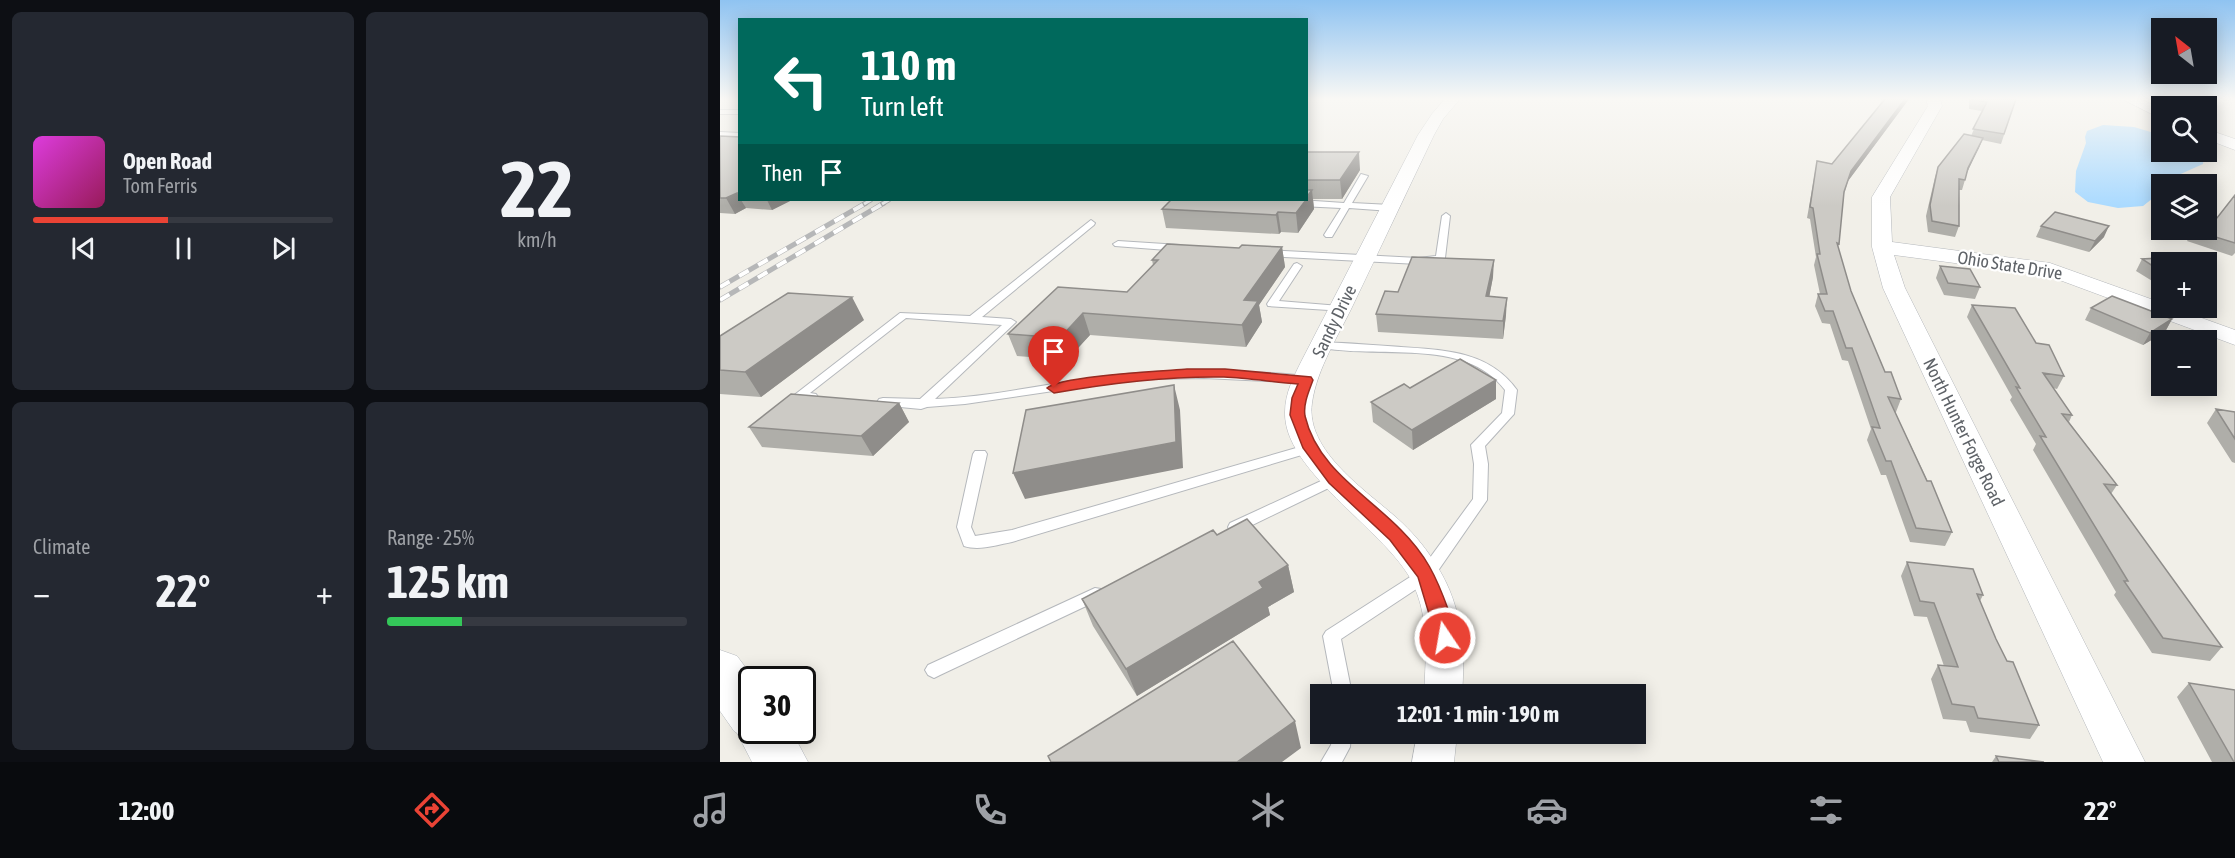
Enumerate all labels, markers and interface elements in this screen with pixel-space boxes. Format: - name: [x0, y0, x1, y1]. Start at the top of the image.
- north arrow: [2151, 18, 2217, 84]
- map controls: [2151, 18, 2217, 396]
- text: 110 m: [861, 41, 956, 89]
- icon: left: [762, 42, 840, 120]
- text: Turn left: [861, 91, 944, 122]
- button: search: [2151, 96, 2217, 162]
- text: 22: [500, 144, 574, 234]
- text: Open Road: [123, 148, 212, 174]
- icon: arrive: [815, 156, 848, 189]
- text: Then: [762, 160, 803, 186]
- text: Tom Ferris: [123, 174, 197, 197]
- button: layers: [2151, 174, 2217, 240]
- text: km/h: [517, 228, 557, 251]
- icon: previous: [67, 232, 100, 265]
- icon: pause: [167, 232, 200, 265]
- icon: next: [267, 232, 300, 265]
- street label: Ohio State Drive: [1956, 246, 2064, 284]
- button: +: [2151, 252, 2217, 318]
- street label: Sandy Drive: [1307, 281, 1361, 361]
- pin: [1028, 326, 1079, 388]
- button: −: [2151, 330, 2217, 396]
- icon: arrive: [1037, 335, 1070, 368]
- street label: North Hunter Forge Road: [1919, 355, 2009, 509]
- text: Range · 25%: [387, 526, 474, 549]
- text: Climate: [33, 535, 90, 558]
- text: 125 km: [387, 556, 509, 608]
- text: 22°: [156, 565, 210, 617]
- text: −: [33, 573, 50, 611]
- text: +: [316, 573, 333, 611]
- position arrow: [1413, 606, 1477, 670]
- speed limit sign: 30: [738, 666, 816, 744]
- text: 12:01 · 1 min · 190 m: [1397, 701, 1559, 727]
- icon: directions: [411, 789, 453, 831]
- icon: music: [690, 789, 732, 831]
- icon: phone: [969, 789, 1011, 831]
- icon: climate: [1247, 789, 1289, 831]
- icon: car: [1526, 789, 1568, 831]
- icon: filters: [1805, 789, 1847, 831]
- text: 12:00: [118, 795, 174, 826]
- text: 22°: [2084, 795, 2117, 826]

